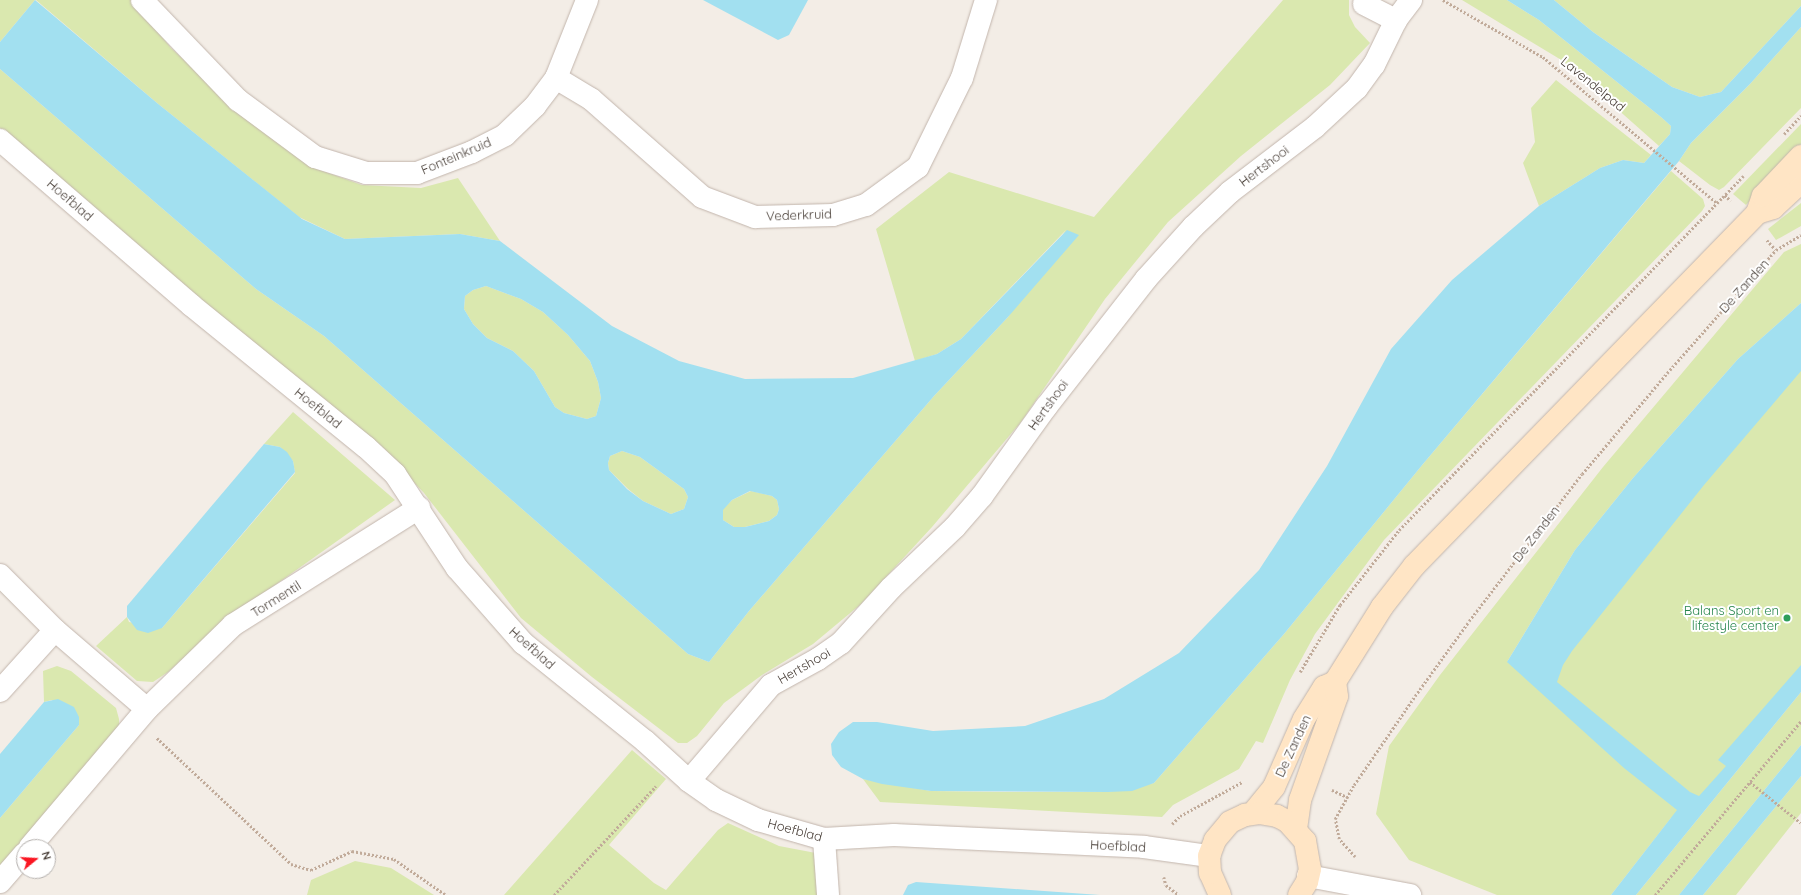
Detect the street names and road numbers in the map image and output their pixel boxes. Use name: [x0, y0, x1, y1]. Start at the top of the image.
street label: Lavendelpad: [1558, 53, 1628, 115]
street label: Fonteinkruid: [419, 134, 493, 178]
street label: Hertshooi: [1236, 142, 1292, 190]
street label: Hoefblad: [44, 176, 96, 224]
street label: Vederkruid: [766, 206, 832, 224]
street label: De Zanden: [1716, 256, 1772, 316]
street label: Hertshooi: [1025, 377, 1071, 433]
street label: Hoefblad: [291, 384, 345, 432]
street label: De Zanden: [1509, 503, 1563, 565]
street label: Tormentil: [248, 578, 304, 620]
street label: Hoefblad: [506, 624, 558, 672]
street label: Hertshooi: [775, 645, 833, 687]
street label: De Zanden: [1272, 712, 1314, 780]
street label: Hoefblad: [766, 815, 824, 845]
street label: Hoefblad: [1090, 837, 1146, 855]

